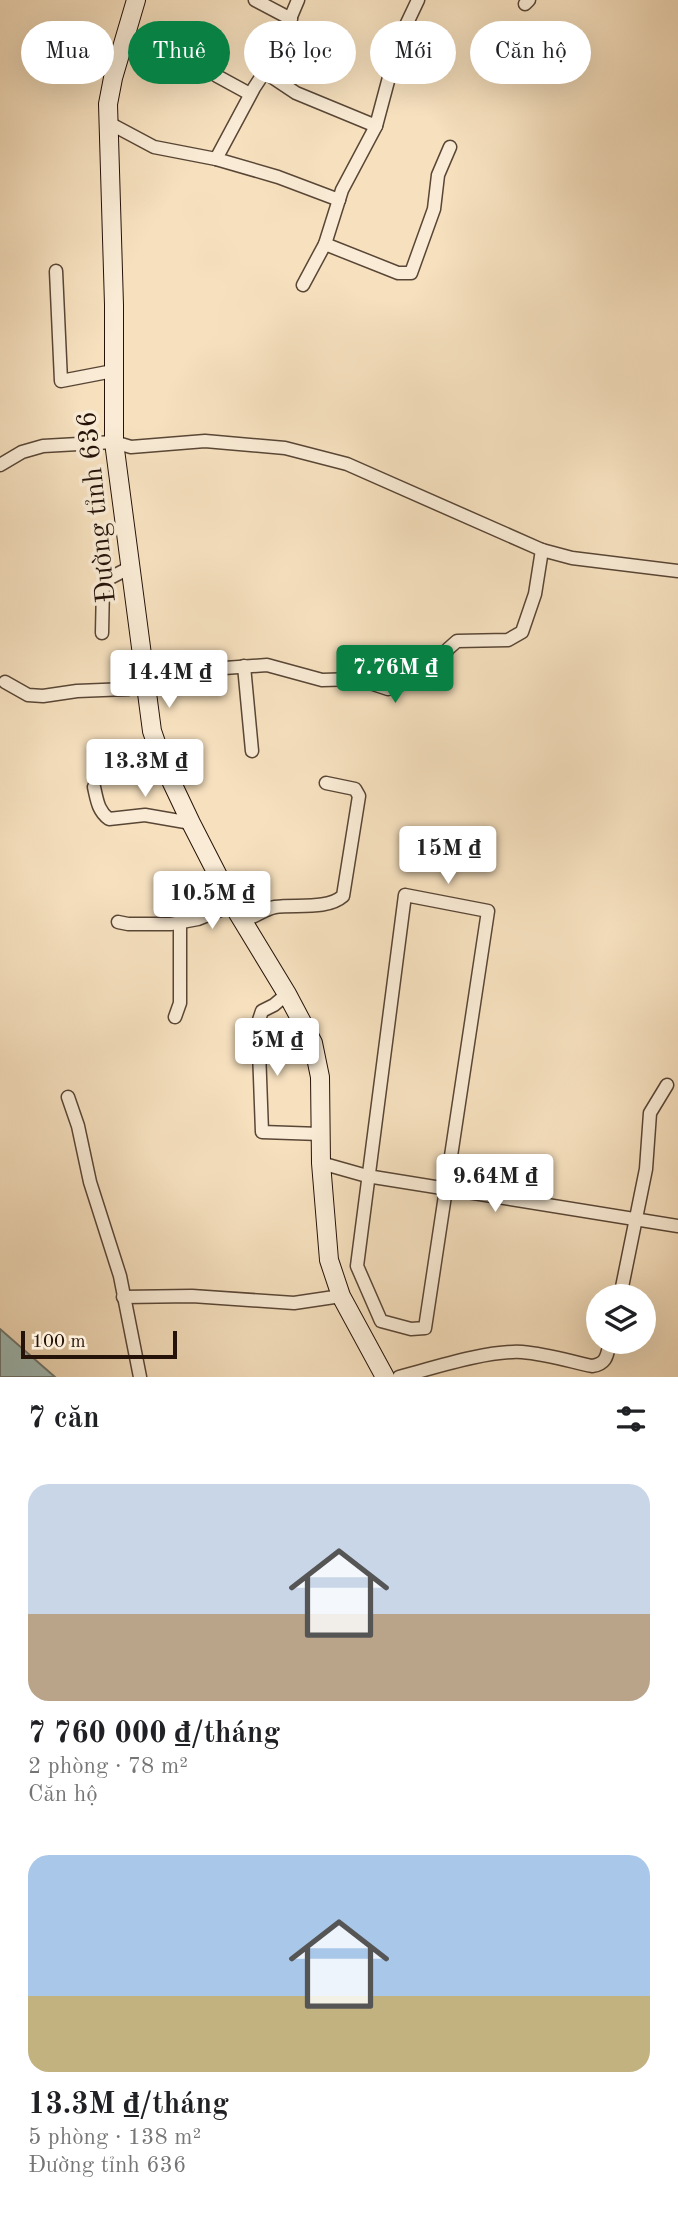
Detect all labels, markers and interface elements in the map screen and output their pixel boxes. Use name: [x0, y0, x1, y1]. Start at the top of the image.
chip: Mua: [21, 21, 114, 84]
chip: Thuê: [128, 21, 230, 84]
chip: Bộ lọc: [244, 21, 356, 84]
chip: Mới: [370, 21, 456, 84]
chip: Căn hộ: [470, 21, 591, 84]
street label: Đường tỉnh 636: [74, 410, 122, 604]
pin: 7.76M ₫: [330, 646, 460, 705]
pin: 14.4M ₫: [104, 650, 234, 710]
text: 7.76M ₫: [352, 656, 438, 679]
text: 14.4M ₫: [126, 661, 212, 684]
pin: 13.3M ₫: [80, 740, 210, 799]
text: 13.3M ₫: [102, 750, 188, 773]
pin: 15M ₫: [399, 826, 497, 886]
text: 15M ₫: [415, 837, 481, 860]
pin: 10.5M ₫: [147, 872, 277, 931]
text: 10.5M ₫: [169, 882, 255, 905]
pin: 5M ₫: [236, 1018, 318, 1078]
text: 5M ₫: [251, 1029, 303, 1052]
pin: 9.64M ₫: [430, 1154, 560, 1214]
text: 9.64M ₫: [452, 1165, 538, 1188]
map controls: [586, 1284, 656, 1354]
button: layers: [586, 1284, 656, 1354]
scale bar: [21, 1328, 177, 1360]
text: 100 m: [32, 1333, 85, 1352]
icon: filters: [612, 1400, 650, 1438]
text: 7 căn: [28, 1404, 100, 1434]
icon: home: [276, 1530, 402, 1656]
text: 7 760 000 ₫/tháng: [28, 1719, 280, 1749]
text: 2 phòng · 78 m²: [28, 1755, 188, 1778]
text: Căn hộ: [28, 1783, 98, 1806]
icon: home: [276, 1901, 402, 2027]
text: 13.3M ₫/tháng: [28, 2090, 229, 2120]
text: 5 phòng · 138 m²: [28, 2126, 201, 2149]
text: Đường tỉnh 636: [28, 2154, 186, 2177]

